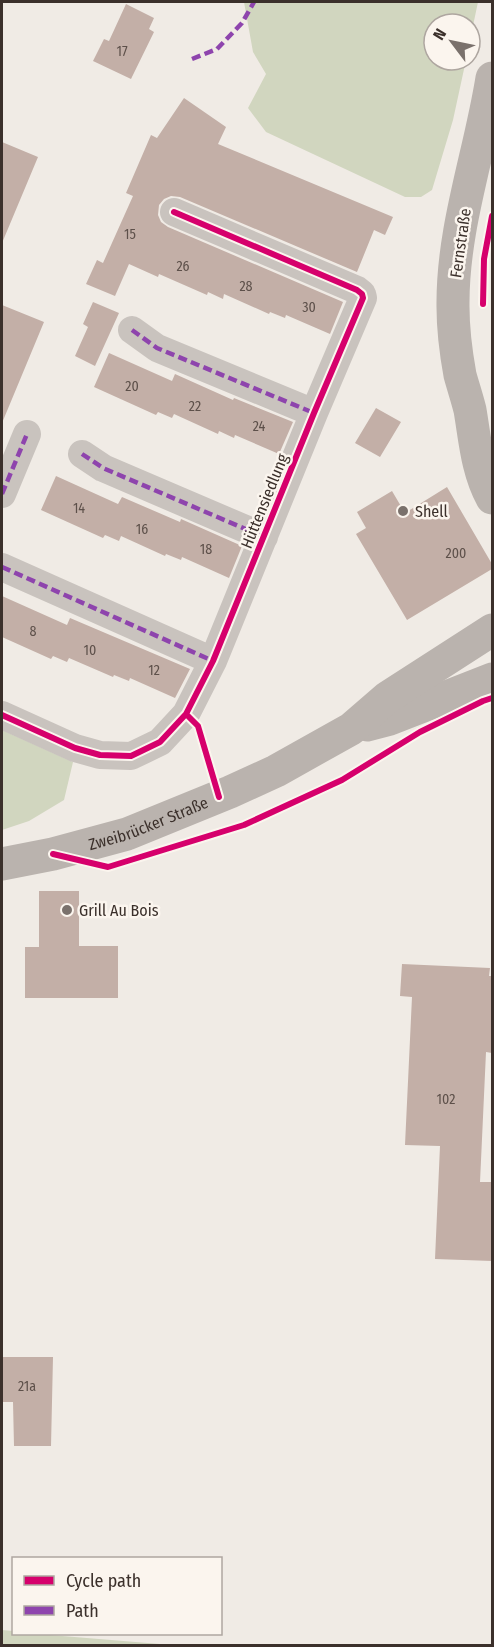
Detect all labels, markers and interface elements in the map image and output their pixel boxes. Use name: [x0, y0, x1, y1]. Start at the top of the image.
north arrow: [422, 12, 482, 72]
text: N: [429, 25, 450, 43]
house number: 17: [116, 43, 128, 60]
street label: Fernstraße: [446, 207, 475, 279]
house number: 15: [124, 226, 136, 243]
house number: 26: [176, 258, 190, 275]
house number: 28: [239, 278, 253, 295]
house number: 30: [302, 299, 316, 316]
house number: 20: [125, 378, 139, 395]
house number: 22: [189, 398, 201, 415]
house number: 24: [253, 418, 266, 435]
street label: Hüttensiedlung: [237, 451, 292, 551]
house number: 14: [73, 500, 85, 517]
place label: Shell: [415, 502, 448, 521]
marker: Shell: [396, 504, 410, 518]
house number: 16: [136, 521, 148, 538]
house number: 18: [200, 541, 212, 558]
house number: 200: [446, 545, 466, 562]
house number: 8: [30, 623, 37, 640]
house number: 10: [84, 642, 96, 659]
house number: 12: [148, 662, 160, 679]
street label: Zweibrücker Straße: [86, 793, 211, 854]
place label: Grill Au Bois: [79, 901, 159, 920]
marker: Grill Au Bois: [60, 903, 74, 917]
house number: 102: [437, 1091, 455, 1108]
house number: 21a: [18, 1378, 36, 1395]
legend: [12, 1557, 222, 1635]
text: Cycle path: [66, 1570, 141, 1592]
text: Path: [66, 1600, 99, 1622]

